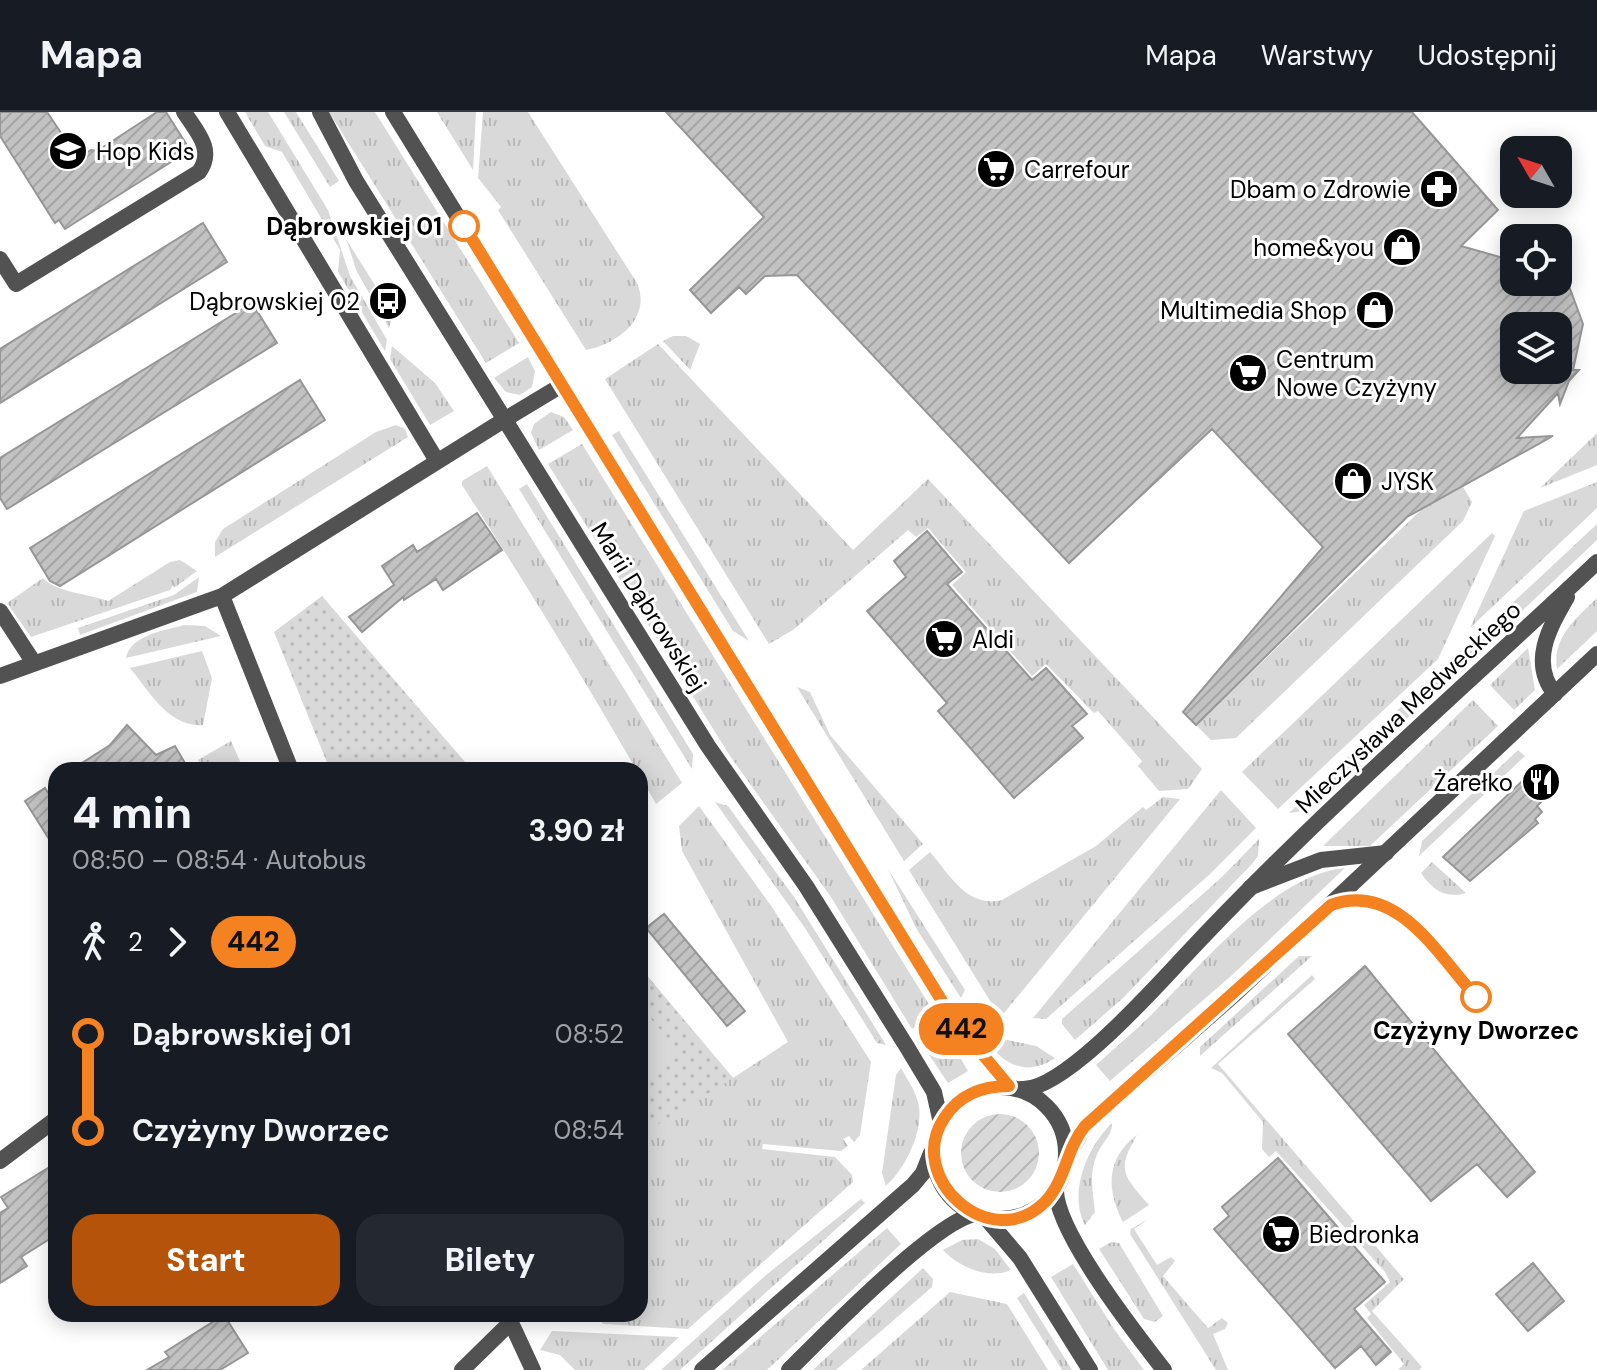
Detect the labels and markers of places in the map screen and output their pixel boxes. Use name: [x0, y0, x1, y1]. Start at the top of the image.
school or university icon: Hop Kids: [47, 130, 89, 172]
place label: Hop Kids: [96, 136, 195, 167]
supermarket icon: Carrefour: [975, 148, 1017, 190]
place label: Carrefour: [1024, 154, 1130, 185]
pharmacy icon: Dbam o Zdrowie: [1418, 168, 1460, 210]
place label: Dbam o Zdrowie: [1230, 174, 1411, 205]
place label: Dąbrowskiej 01: [266, 211, 442, 242]
marker: Dąbrowskiej 01: [449, 211, 479, 241]
shop icon: home&you: [1381, 226, 1423, 268]
place label: home&you: [1253, 232, 1374, 263]
bus stop icon: Dąbrowskiej 02: [367, 280, 409, 322]
place label: Dąbrowskiej 02: [189, 286, 360, 317]
shop icon: Multimedia Shop: [1354, 289, 1396, 331]
place label: Multimedia Shop: [1160, 295, 1347, 326]
place label: Centrum Nowe Czyżyny: [1276, 344, 1437, 403]
supermarket icon: Centrum Nowe Czyżyny: [1227, 352, 1269, 394]
shop icon: JYSK: [1332, 460, 1374, 502]
place label: JYSK: [1381, 466, 1434, 497]
supermarket icon: Aldi: [923, 618, 965, 660]
place label: Aldi: [972, 624, 1014, 655]
restaurant icon: Żarełko: [1520, 761, 1562, 803]
place label: Żarełko: [1433, 767, 1513, 798]
marker: Czyżyny Dworzec: [1461, 982, 1491, 1012]
place label: Czyżyny Dworzec: [1373, 1015, 1579, 1046]
supermarket icon: Biedronka: [1260, 1213, 1302, 1255]
place label: Biedronka: [1309, 1219, 1419, 1250]

